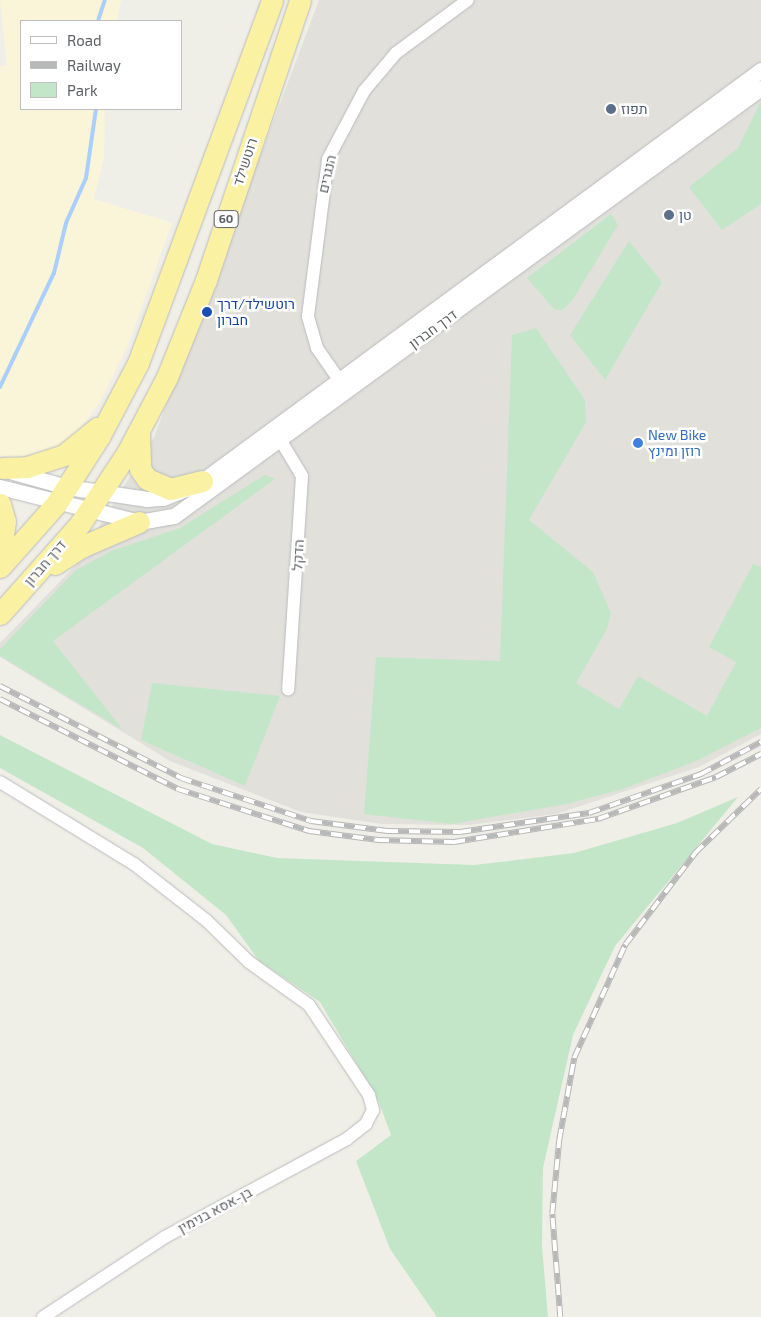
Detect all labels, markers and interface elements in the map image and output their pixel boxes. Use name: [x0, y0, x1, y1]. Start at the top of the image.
legend: [20, 20, 182, 110]
text: Road: [67, 31, 102, 49]
text: Railway: [67, 56, 121, 74]
text: Park: [67, 81, 98, 99]
place label: תפוז: [621, 101, 648, 117]
marker: תפוז: [605, 103, 617, 115]
street label: רוטשילד: [229, 136, 261, 188]
street label: הנגרים: [314, 153, 340, 195]
place label: טן: [679, 207, 692, 223]
marker: טן: [663, 209, 675, 221]
road number: 60: [214, 210, 238, 228]
place label: רוטשילד/דרך חברון: [217, 296, 295, 328]
marker: רוטשילד/דרך חברון: [201, 306, 213, 318]
street label: דרך חברון: [406, 306, 460, 352]
place label: New Bike רוזן ומינץ: [648, 427, 707, 460]
marker: New Bike רוזן ומינץ: [632, 437, 644, 449]
street label: דרך חברון: [21, 537, 69, 589]
street label: הדקל: [289, 539, 307, 571]
street label: בן-אסא בנימין: [175, 1183, 255, 1237]

